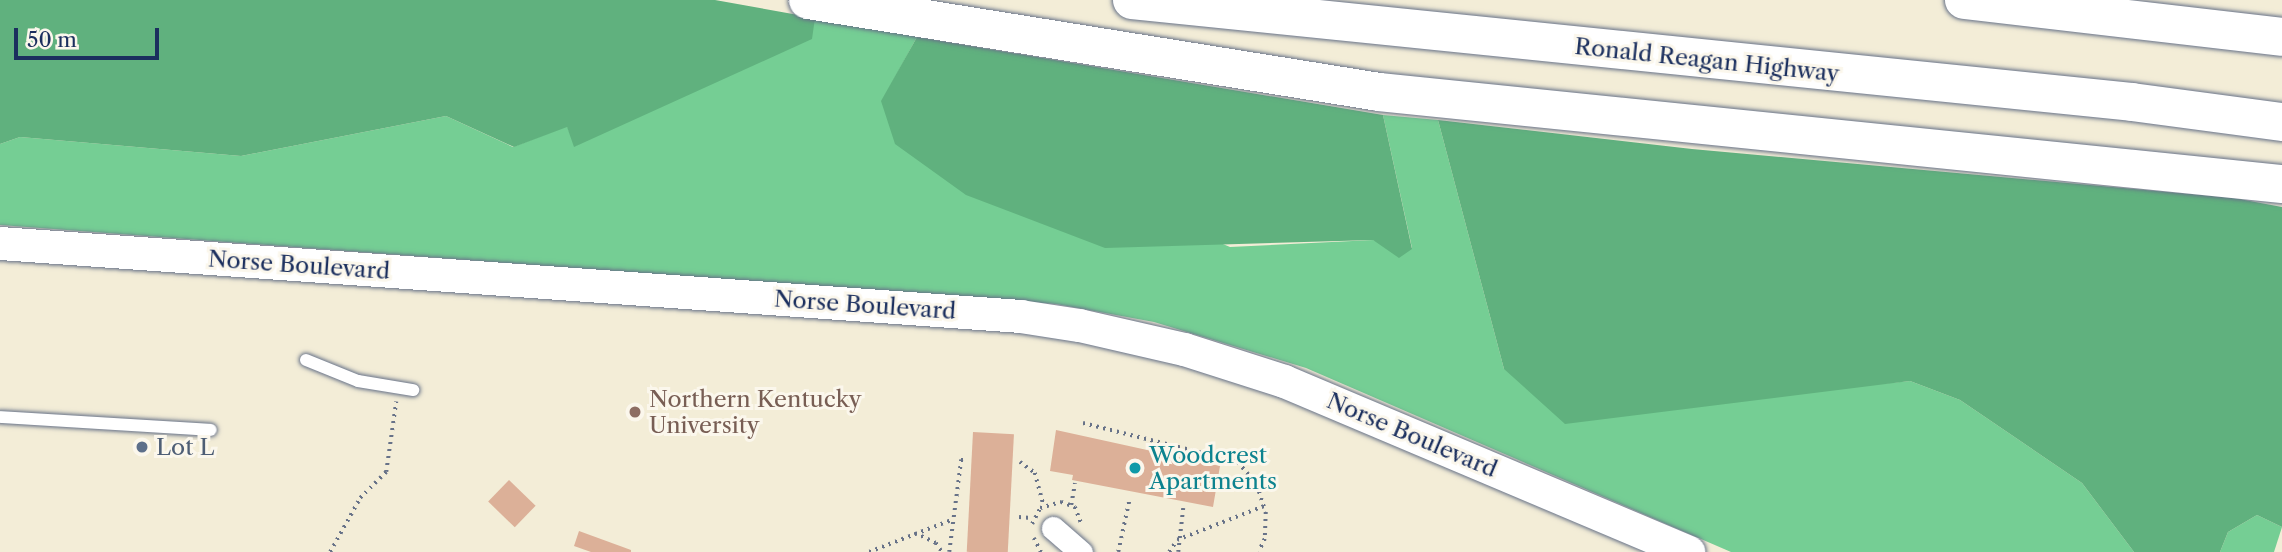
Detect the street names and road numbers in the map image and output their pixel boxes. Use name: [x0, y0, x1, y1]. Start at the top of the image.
street label: Ronald Reagan Highway: [1573, 32, 1841, 88]
street label: Norse Boulevard: [207, 245, 391, 285]
street label: Norse Boulevard: [773, 285, 957, 325]
street label: Norse Boulevard: [1323, 387, 1501, 483]

